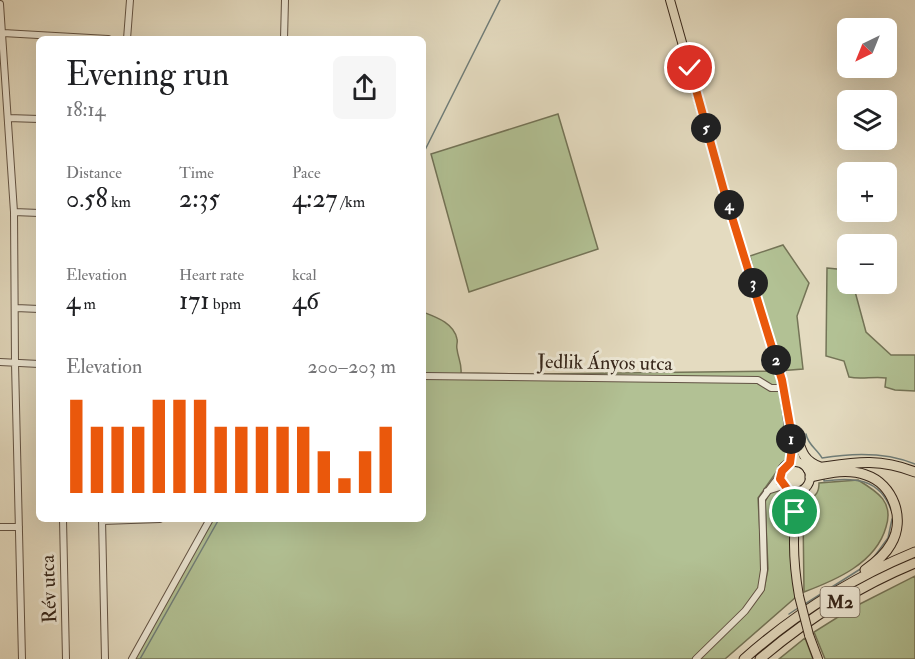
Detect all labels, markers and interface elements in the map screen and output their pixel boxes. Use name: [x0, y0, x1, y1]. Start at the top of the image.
north arrow: [837, 18, 897, 78]
map controls: [837, 18, 897, 294]
pin: [664, 42, 715, 93]
icon: check: [673, 51, 706, 84]
text: Evening run: [66, 54, 229, 95]
button: share: [333, 56, 396, 119]
button: layers: [837, 90, 897, 150]
text: 18:14: [66, 97, 105, 122]
pin: 5: [691, 113, 721, 143]
text: 5: [702, 118, 710, 138]
button: +: [837, 162, 897, 222]
text: Distance: [66, 163, 122, 183]
text: Time: [179, 163, 214, 183]
text: Pace: [292, 163, 321, 183]
text: 0.58: [66, 183, 108, 215]
text: 2:35: [179, 183, 220, 215]
text: 4:27: [292, 183, 338, 215]
pin: 4: [714, 190, 744, 220]
text: km: [108, 192, 131, 212]
text: /km: [338, 192, 365, 212]
text: 4: [725, 195, 733, 215]
button: −: [837, 234, 897, 294]
text: Elevation: [66, 265, 127, 285]
text: Heart rate: [179, 265, 244, 285]
text: kcal: [292, 265, 317, 285]
pin: 3: [738, 268, 768, 298]
text: 3: [750, 273, 756, 293]
text: 4: [66, 285, 80, 317]
text: 171: [179, 285, 210, 317]
text: 46: [292, 285, 319, 317]
text: m: [80, 294, 96, 314]
text: bpm: [210, 294, 241, 314]
pin: 2: [761, 345, 791, 375]
street label: Jedlik Ányos utca: [536, 348, 674, 376]
text: 2: [772, 350, 780, 370]
text: Elevation: [66, 354, 142, 379]
text: 200–203 m: [307, 354, 396, 379]
pin: 1: [776, 424, 806, 454]
text: 1: [788, 429, 794, 449]
pin: [769, 486, 820, 537]
icon: arrive: [778, 495, 811, 528]
street label: Rév utca: [35, 554, 62, 624]
road number: M2: [820, 587, 860, 617]

